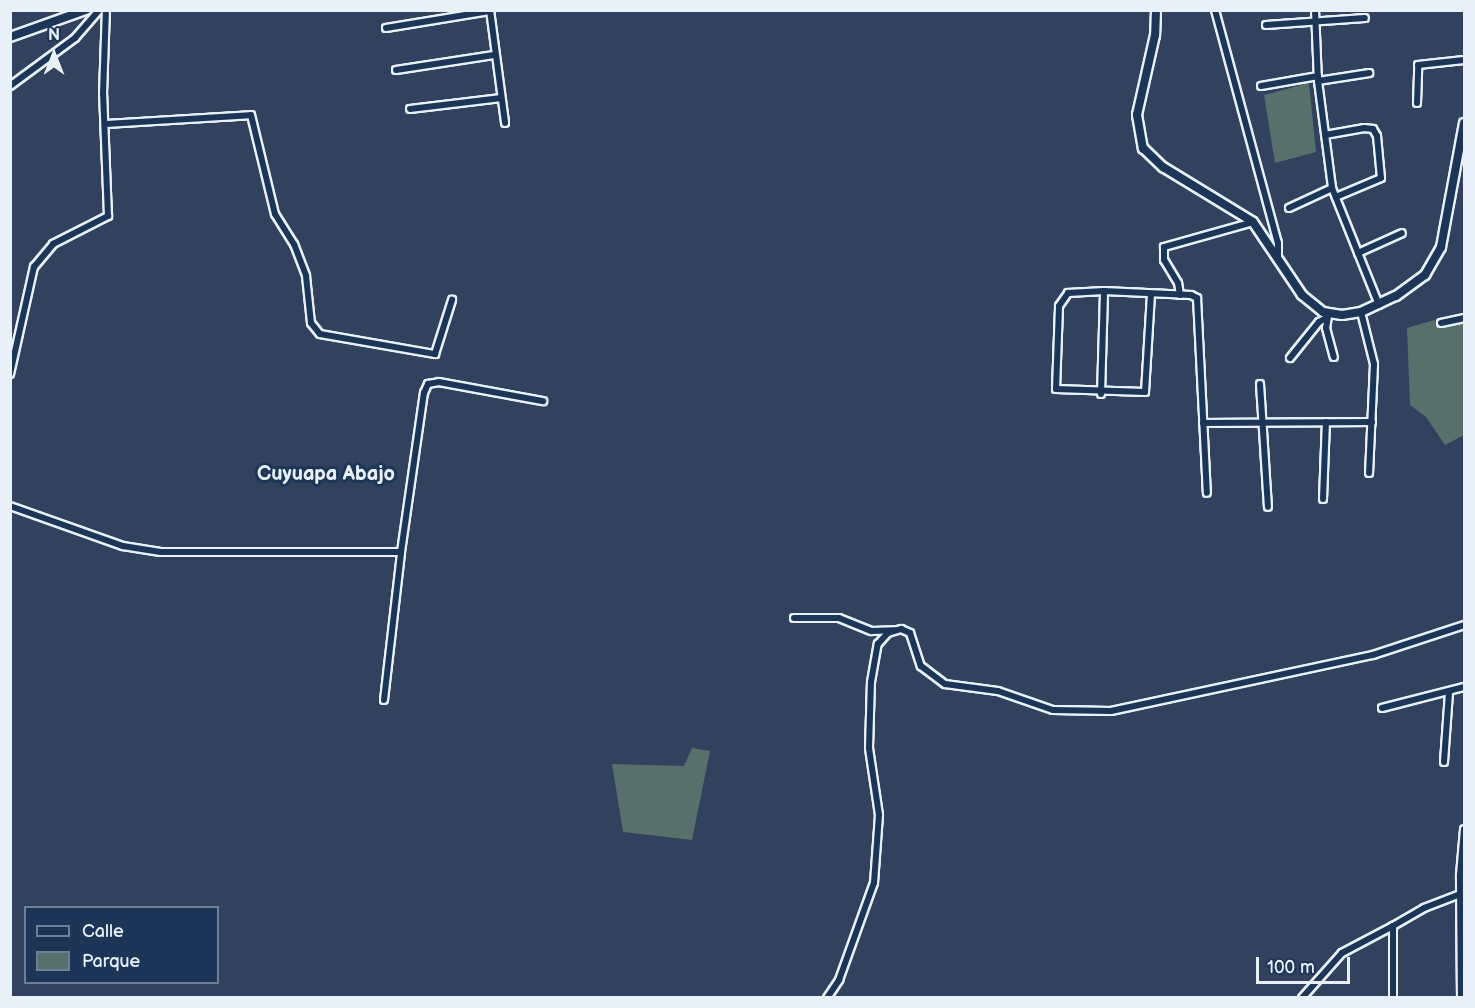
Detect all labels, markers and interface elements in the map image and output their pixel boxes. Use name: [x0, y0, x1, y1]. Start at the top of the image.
north arrow: [24, 24, 84, 84]
text: N: [48, 26, 60, 45]
district label: Cuyuapa Abajo: [257, 462, 395, 486]
legend: [24, 906, 219, 984]
text: Calle: [82, 921, 124, 942]
scale bar: [1259, 945, 1354, 983]
text: Parque: [82, 951, 140, 972]
text: 100 m: [1267, 957, 1315, 978]

